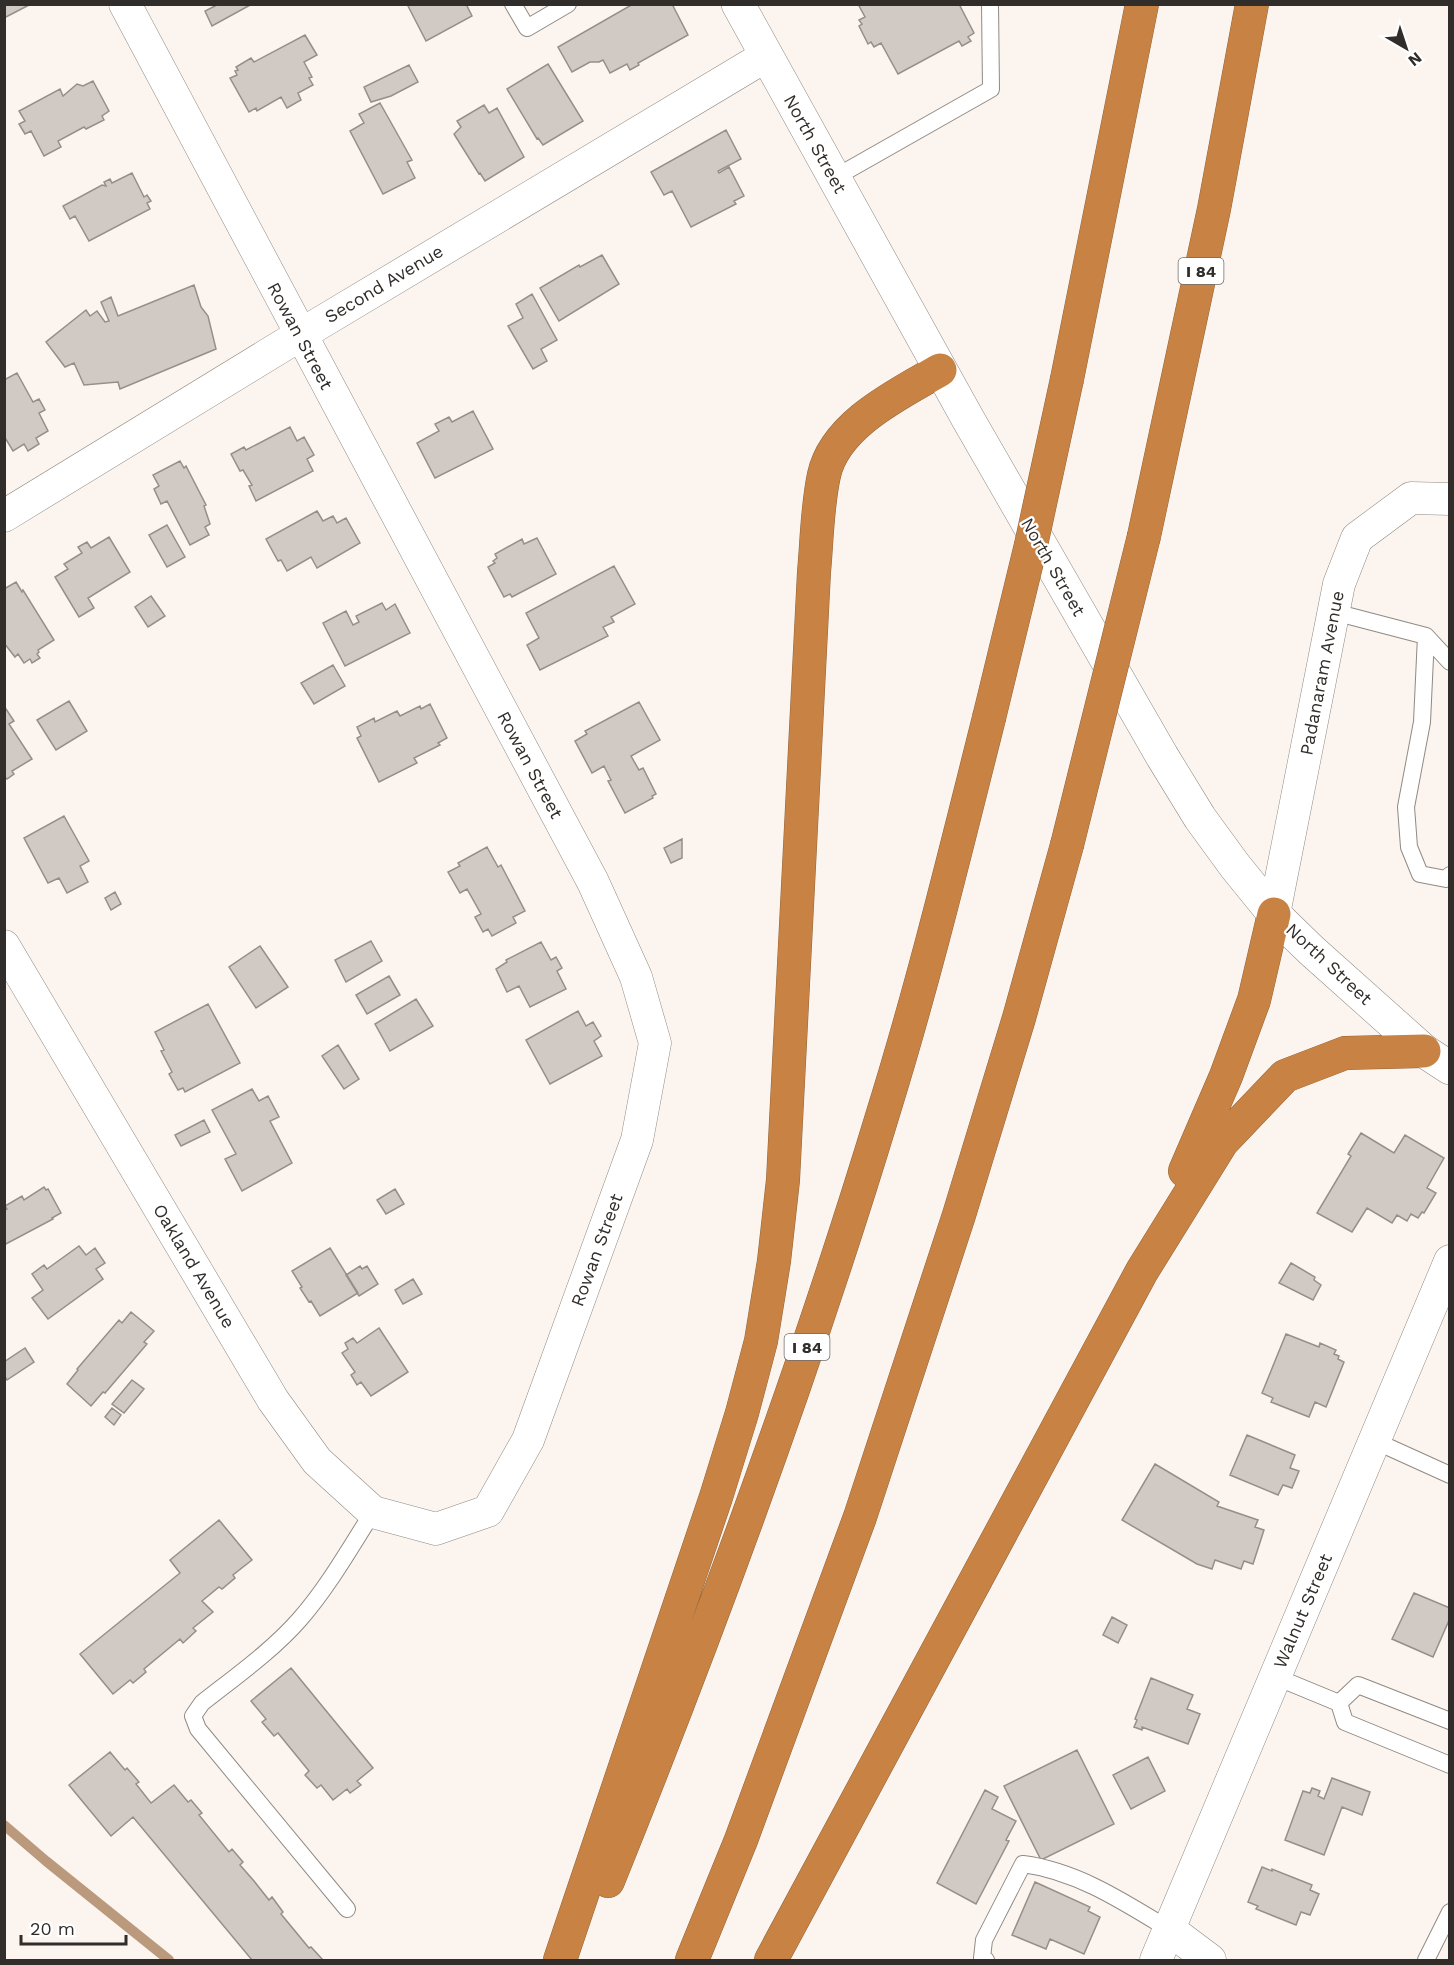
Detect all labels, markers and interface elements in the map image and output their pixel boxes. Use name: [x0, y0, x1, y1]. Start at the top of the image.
north arrow: [1376, 18, 1436, 78]
text: N: [1405, 48, 1426, 70]
street label: North Street: [780, 91, 851, 197]
street label: Second Avenue: [321, 240, 447, 327]
road number: I 84: [1178, 258, 1224, 284]
street label: Rowan Street: [263, 278, 338, 393]
street label: North Street: [1017, 514, 1090, 620]
street label: Padanaram Avenue: [1295, 589, 1348, 757]
street label: Rowan Street: [493, 707, 568, 822]
street label: North Street: [1282, 919, 1377, 1009]
street label: Rowan Street: [566, 1190, 627, 1309]
street label: Oakland Avenue: [149, 1200, 240, 1332]
road number: I 84: [784, 1334, 830, 1360]
street label: Walnut Street: [1269, 1550, 1336, 1671]
scale bar: [21, 1908, 126, 1946]
text: 20 m: [30, 1918, 75, 1939]

